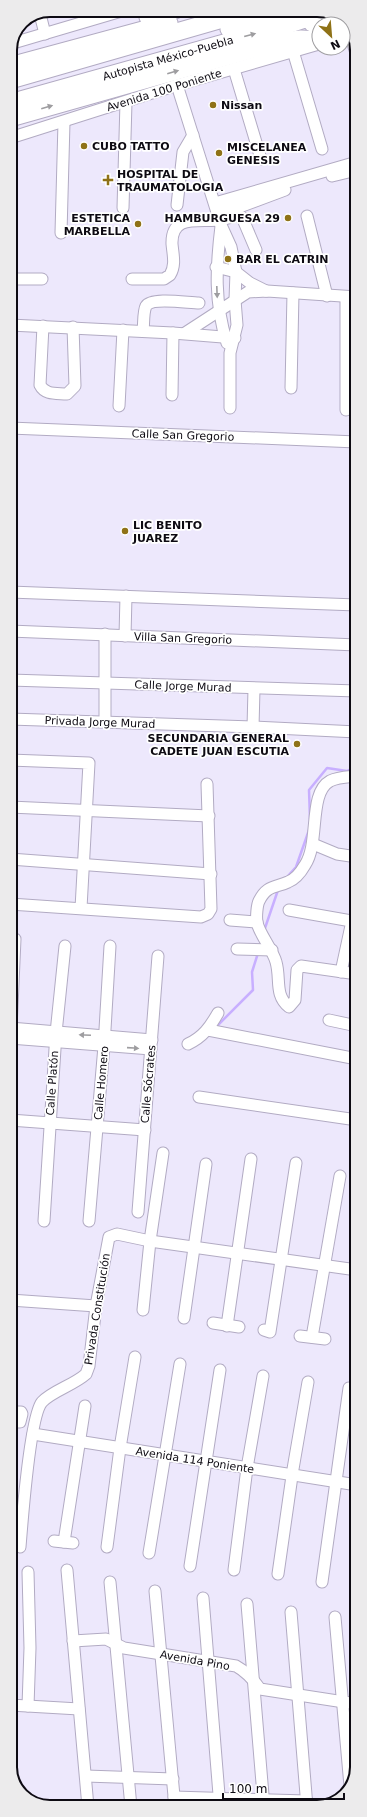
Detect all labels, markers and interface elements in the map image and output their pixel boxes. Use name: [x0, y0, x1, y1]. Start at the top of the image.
north arrow: [311, 16, 351, 56]
one-way arrow: [244, 32, 256, 38]
street label: Autopista México-Puebla: [101, 34, 235, 83]
text: N: [328, 37, 342, 52]
street label: Avenida 100 Poniente: [105, 67, 224, 114]
one-way arrow: [167, 69, 179, 75]
place label: Nissan: [221, 99, 262, 112]
marker: Nissan: [208, 100, 218, 110]
one-way arrow: [42, 104, 54, 110]
place label: CUBO TATTO: [92, 140, 170, 153]
marker: CUBO TATTO: [79, 141, 89, 151]
place label: MISCELANEA GENESIS: [227, 141, 307, 167]
marker: MISCELANEA GENESIS: [214, 148, 224, 158]
place label: HOSPITAL DE TRAUMATOLOGIA: [117, 168, 224, 194]
marker: HOSPITAL DE TRAUMATOLOGIA: [102, 174, 114, 186]
place label: ESTETICA MARBELLA: [64, 212, 130, 238]
place label: HAMBURGUESA 29: [165, 212, 280, 225]
marker: HAMBURGUESA 29: [283, 213, 293, 223]
marker: ESTETICA MARBELLA: [133, 219, 143, 229]
place label: BAR EL CATRIN: [236, 253, 329, 266]
marker: BAR EL CATRIN: [223, 254, 233, 264]
one-way arrow: [214, 286, 220, 299]
street label: Calle San Gregorio: [131, 427, 235, 444]
place label: LIC BENITO JUAREZ: [132, 519, 202, 545]
marker: LIC BENITO JUAREZ: [120, 526, 130, 536]
street label: Villa San Gregorio: [134, 630, 233, 647]
street label: Calle Jorge Murad: [134, 678, 232, 695]
street label: Privada Jorge Murad: [44, 714, 156, 731]
place label: SECUNDARIA GENERAL CADETE JUAN ESCUTIA: [148, 732, 289, 758]
marker: SECUNDARIA GENERAL CADETE JUAN ESCUTIA: [292, 739, 302, 749]
one-way arrow: [79, 1031, 91, 1038]
one-way arrow: [127, 1044, 139, 1051]
street label: Calle Sócrates: [139, 1044, 158, 1124]
street label: Calle Homero: [92, 1045, 111, 1121]
street label: Calle Platón: [44, 1050, 61, 1116]
street label: Privada Constitución: [82, 1252, 113, 1366]
street label: Avenida 114 Poniente: [135, 1445, 255, 1476]
street label: Avenida Pino: [159, 1648, 231, 1673]
scale bar: [223, 1775, 344, 1801]
text: 100 m: [229, 1782, 267, 1796]

